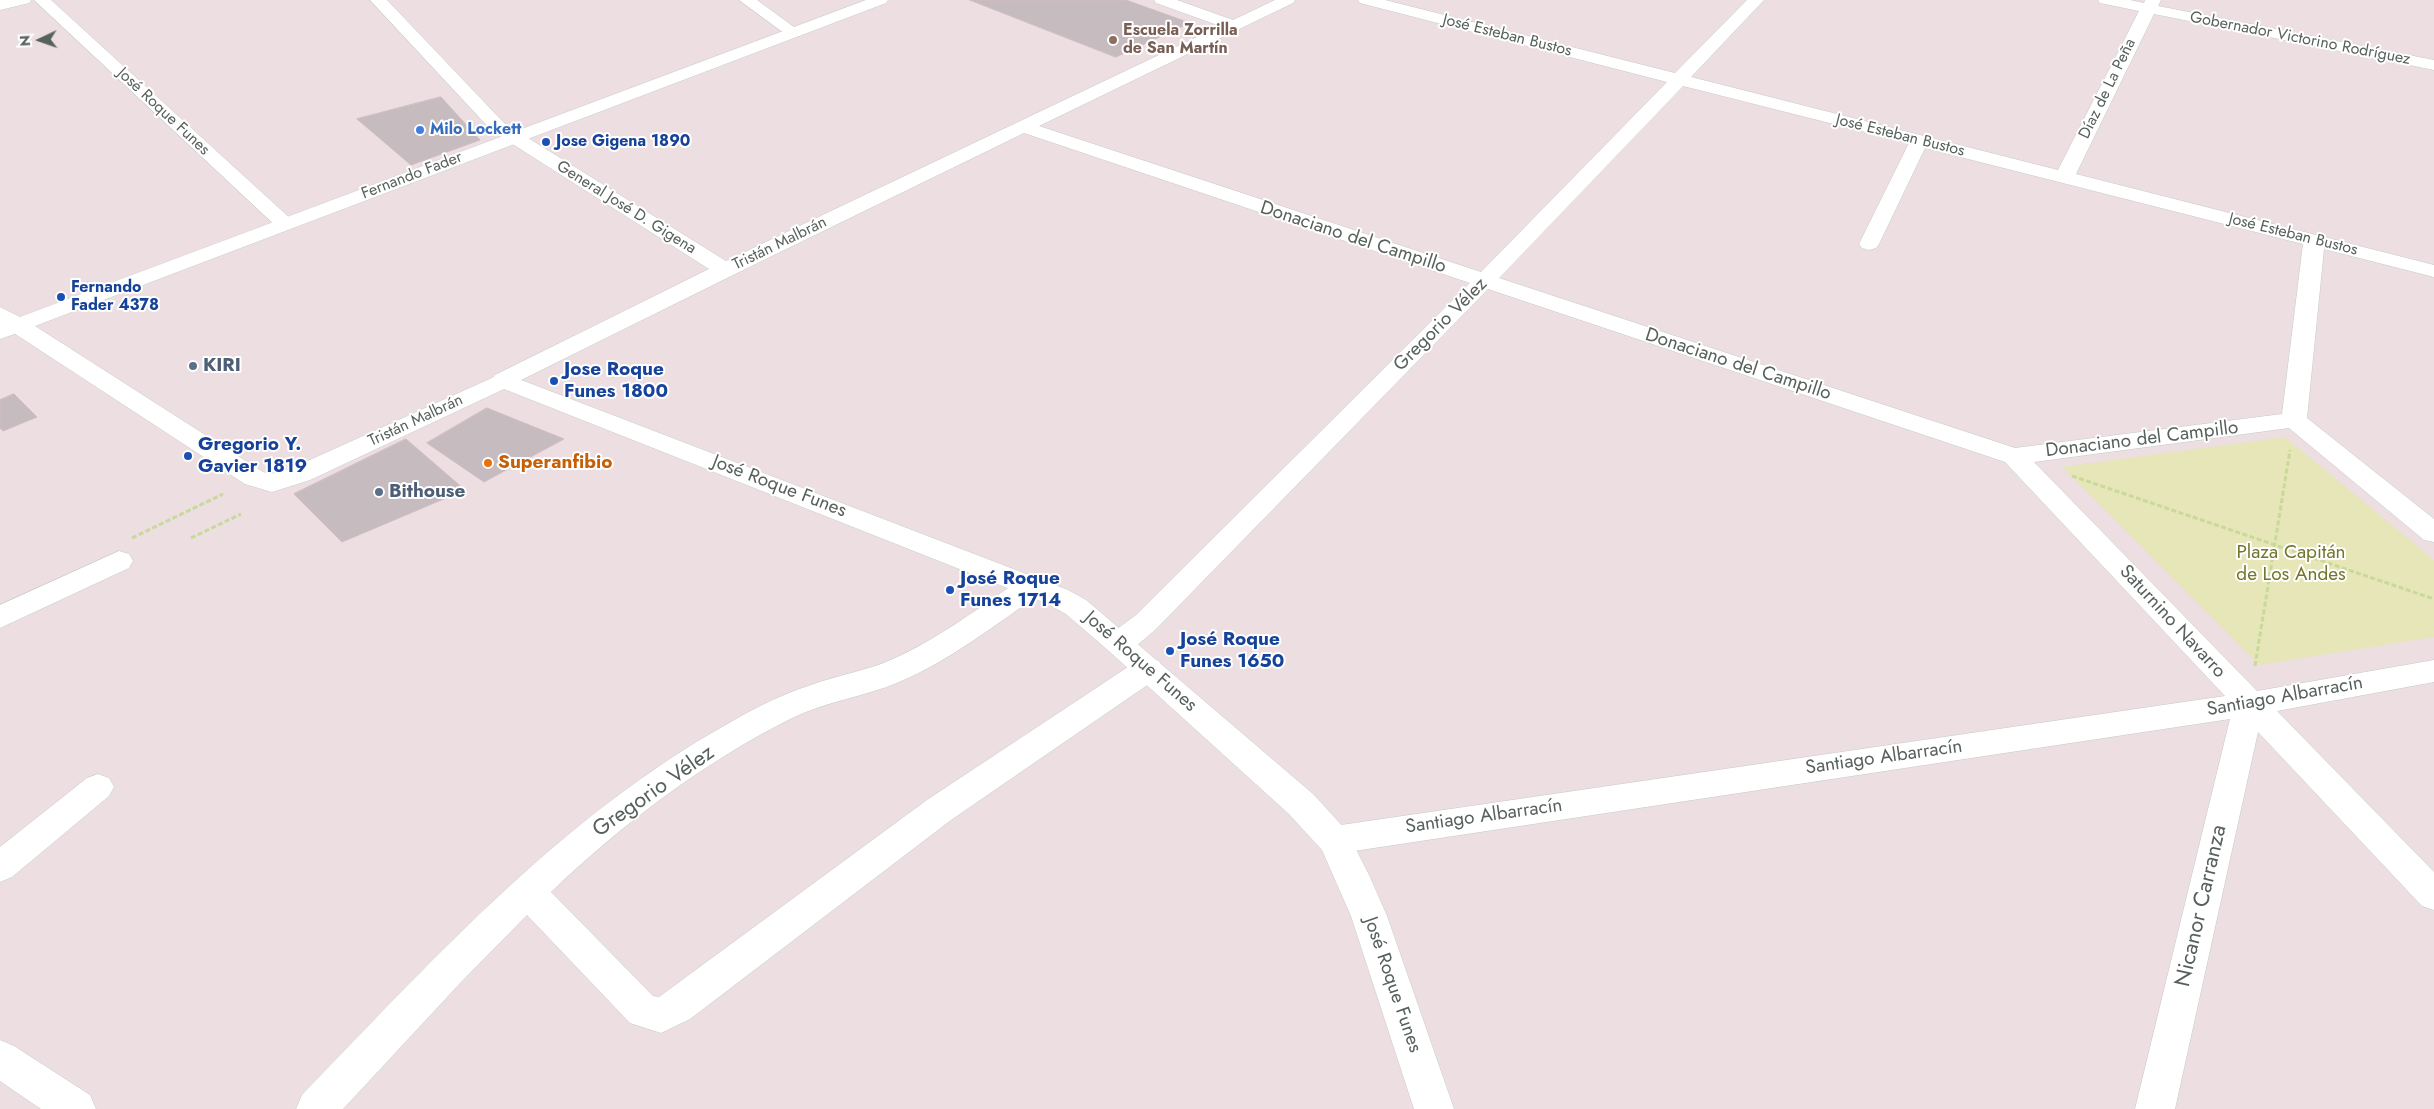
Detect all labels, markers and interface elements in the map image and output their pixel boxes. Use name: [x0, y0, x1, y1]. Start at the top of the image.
street label: Gobernador Victorino Rodríguez: [2188, 8, 2412, 70]
street label: José Esteban Bustos: [1441, 11, 1573, 61]
north arrow: [15, 15, 65, 65]
place label: Escuela Zorrilla de San Martín: [1123, 21, 1238, 59]
marker: Escuela Zorrilla de San Martín: [1107, 34, 1119, 46]
text: N: [15, 35, 35, 47]
street label: Díaz de La Peña: [2075, 36, 2141, 142]
street label: José Roque Funes: [113, 64, 213, 160]
street label: José Esteban Bustos: [1834, 111, 1966, 161]
place label: Milo Lockett: [430, 120, 521, 140]
marker: Milo Lockett: [414, 124, 426, 136]
place label: Jose Gigena 1890: [556, 132, 690, 152]
marker: Jose Gigena 1890: [540, 136, 552, 148]
street label: Fernando Fader: [359, 148, 465, 204]
street label: General José D. Gigena: [553, 157, 699, 259]
street label: Donaciano del Campillo: [1257, 197, 1449, 279]
street label: José Esteban Bustos: [2227, 210, 2359, 260]
street label: Tristán Malbrán: [730, 213, 830, 275]
street label: Gregorio Vélez: [1389, 273, 1493, 377]
place label: Fernando Fader 4378: [71, 278, 159, 316]
marker: Fernando Fader 4378: [55, 291, 67, 303]
street label: Donaciano del Campillo: [1642, 324, 1834, 406]
place label: KIRI: [203, 355, 241, 377]
place label: Jose Roque Funes 1800: [564, 359, 668, 403]
marker: KIRI: [187, 360, 199, 372]
marker: Jose Roque Funes 1800: [548, 375, 560, 387]
street label: Tristán Malbrán: [366, 391, 466, 451]
street label: Donaciano del Campillo: [2044, 417, 2240, 463]
place label: Gregorio Y. Gavier 1819: [198, 434, 307, 478]
marker: Gregorio Y. Gavier 1819: [182, 450, 194, 462]
street label: José Roque Funes: [709, 451, 849, 523]
place label: Superanfibio: [498, 452, 612, 474]
marker: Superanfibio: [482, 457, 494, 469]
place label: Bithouse: [389, 481, 465, 503]
marker: Bithouse: [373, 486, 385, 498]
park label: Plaza Capitán de Los Andes: [2236, 542, 2346, 586]
street label: Saturnino Navarro: [2114, 561, 2230, 683]
place label: José Roque Funes 1714: [960, 568, 1061, 612]
marker: José Roque Funes 1714: [944, 584, 956, 596]
street label: José Roque Funes: [1079, 607, 1201, 717]
place label: José Roque Funes 1650: [1180, 629, 1284, 673]
marker: José Roque Funes 1650: [1164, 645, 1176, 657]
street label: Santiago Albarracín: [2205, 672, 2365, 722]
street label: Santiago Albarracín: [1804, 736, 1964, 780]
street label: Gregorio Vélez: [588, 740, 720, 844]
street label: Santiago Albarracín: [1404, 795, 1564, 839]
street label: Nicanor Carranza: [2171, 823, 2233, 989]
street label: José Roque Funes: [1358, 914, 1426, 1056]

